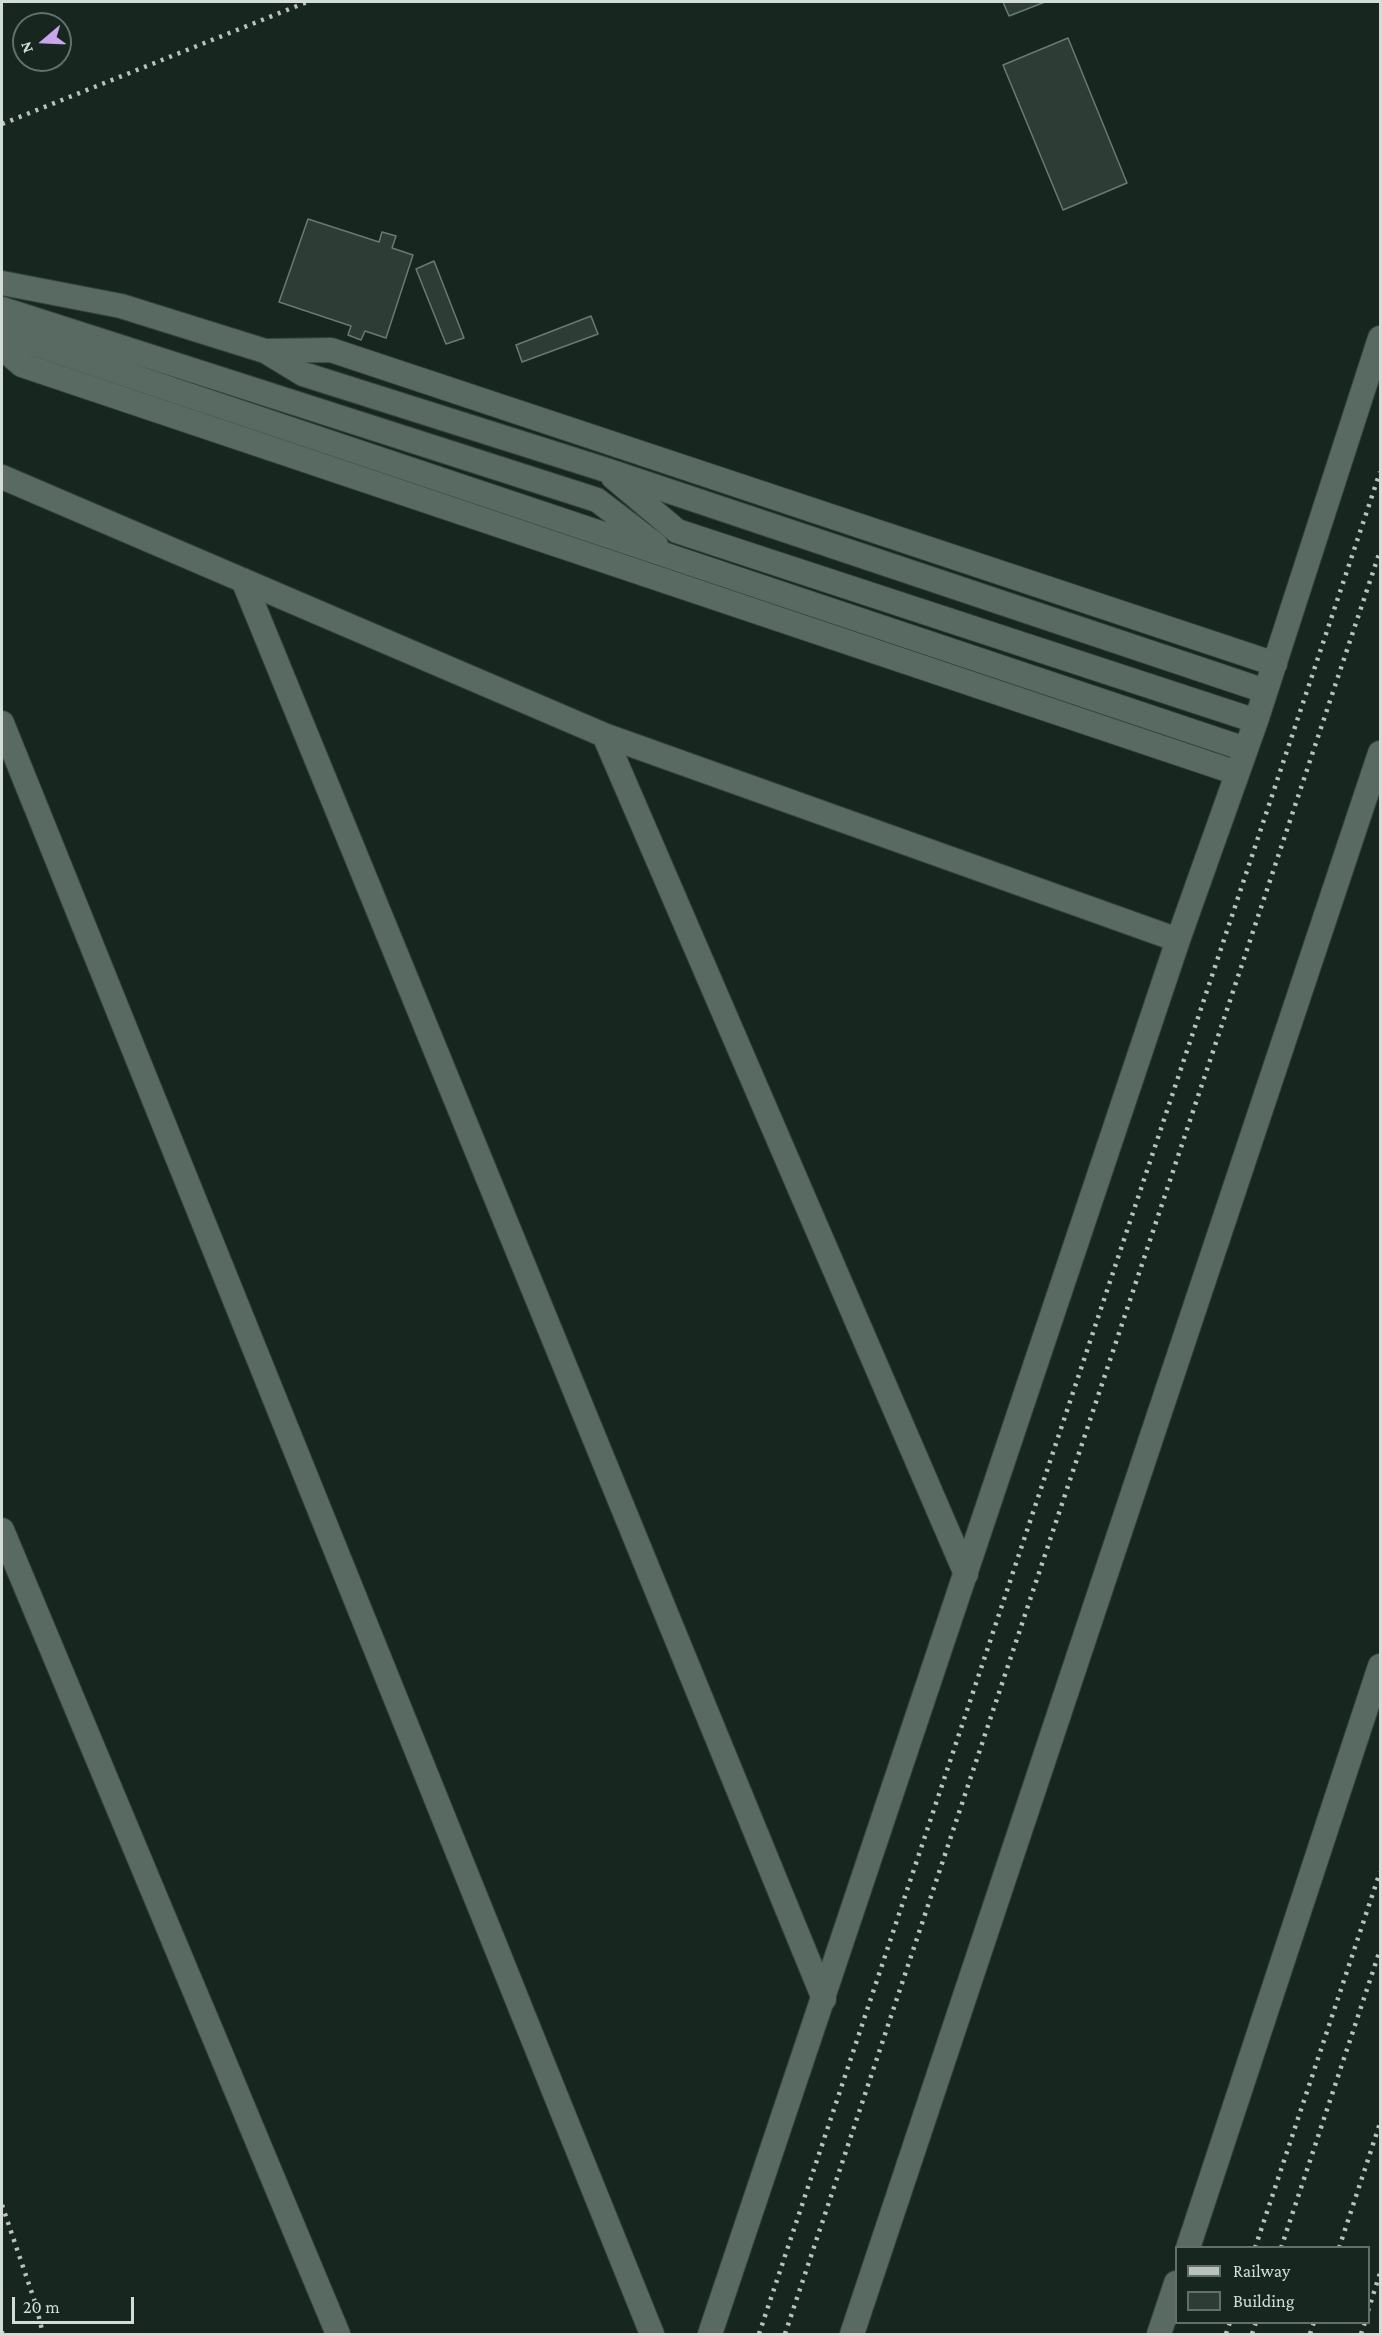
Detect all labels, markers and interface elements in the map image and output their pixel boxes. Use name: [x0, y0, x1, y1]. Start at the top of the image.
north arrow: [12, 12, 72, 72]
text: N: [17, 39, 36, 55]
legend: [1175, 2246, 1370, 2324]
text: Railway: [1233, 2261, 1290, 2281]
scale bar: [15, 2285, 136, 2323]
text: Building: [1233, 2291, 1294, 2311]
text: 20 m: [23, 2297, 60, 2317]

